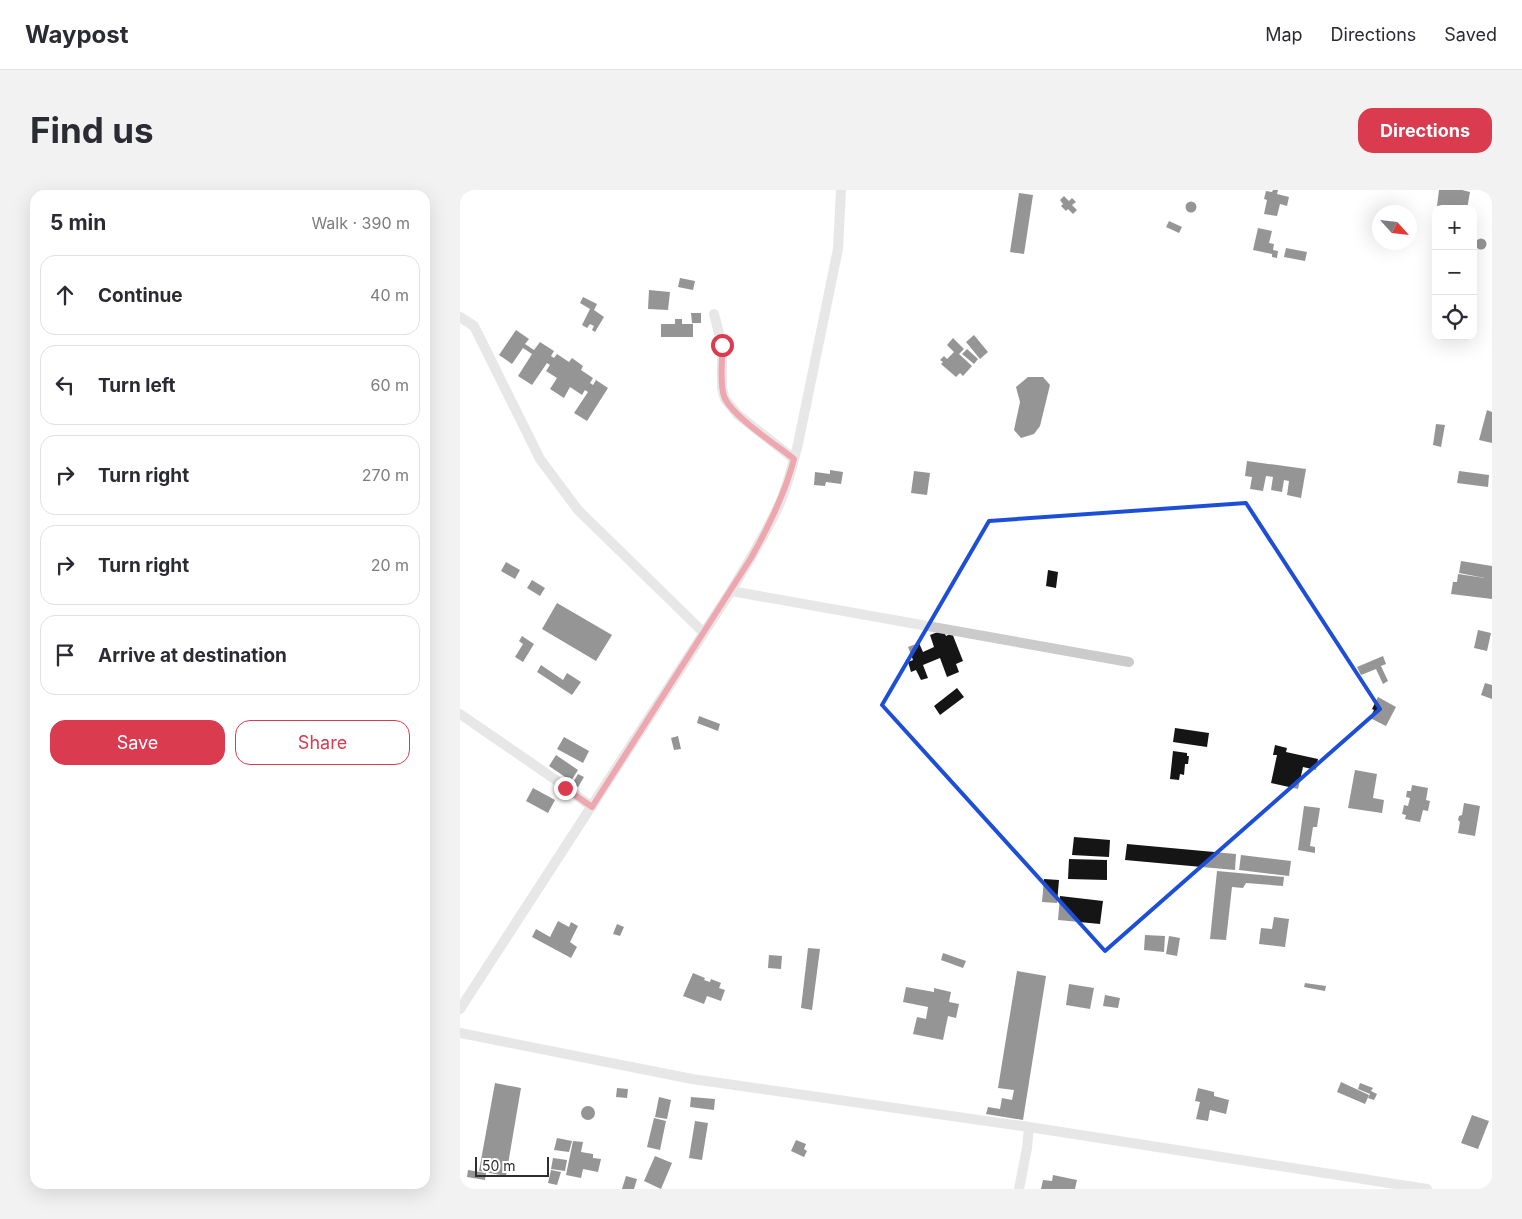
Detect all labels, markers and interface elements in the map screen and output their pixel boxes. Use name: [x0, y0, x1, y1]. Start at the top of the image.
text: Waypost: [25, 20, 129, 49]
text: Map: [1265, 24, 1303, 45]
text: Directions: [1331, 24, 1416, 45]
text: Saved: [1444, 24, 1497, 45]
button: Directions: [1358, 108, 1492, 153]
text: Find us: [30, 109, 154, 151]
north arrow: [1372, 205, 1417, 250]
map controls: [1432, 205, 1477, 340]
button: +: [1432, 205, 1477, 250]
text: 5 min: [50, 210, 106, 235]
text: Walk · 390 m: [311, 213, 410, 233]
button: −: [1432, 250, 1477, 295]
icon: ahead: [51, 281, 79, 309]
text: Continue: [98, 284, 183, 307]
text: 40 m: [370, 285, 409, 305]
button: locate: [1432, 295, 1477, 340]
route start: [711, 334, 734, 357]
icon: left: [51, 371, 79, 399]
text: Turn left: [98, 374, 176, 397]
text: 60 m: [370, 375, 409, 395]
icon: right: [51, 461, 79, 489]
text: Turn right: [98, 464, 189, 487]
text: 270 m: [362, 465, 409, 485]
icon: right: [51, 551, 79, 579]
text: Turn right: [98, 554, 189, 577]
text: 20 m: [371, 555, 409, 575]
icon: arrive: [51, 641, 79, 669]
text: Arrive at destination: [98, 644, 287, 667]
button: Save: [50, 720, 225, 765]
button: Share: [235, 720, 410, 765]
route end: [554, 777, 577, 800]
scale bar: [475, 1154, 549, 1177]
text: 50 m: [482, 1157, 516, 1174]

